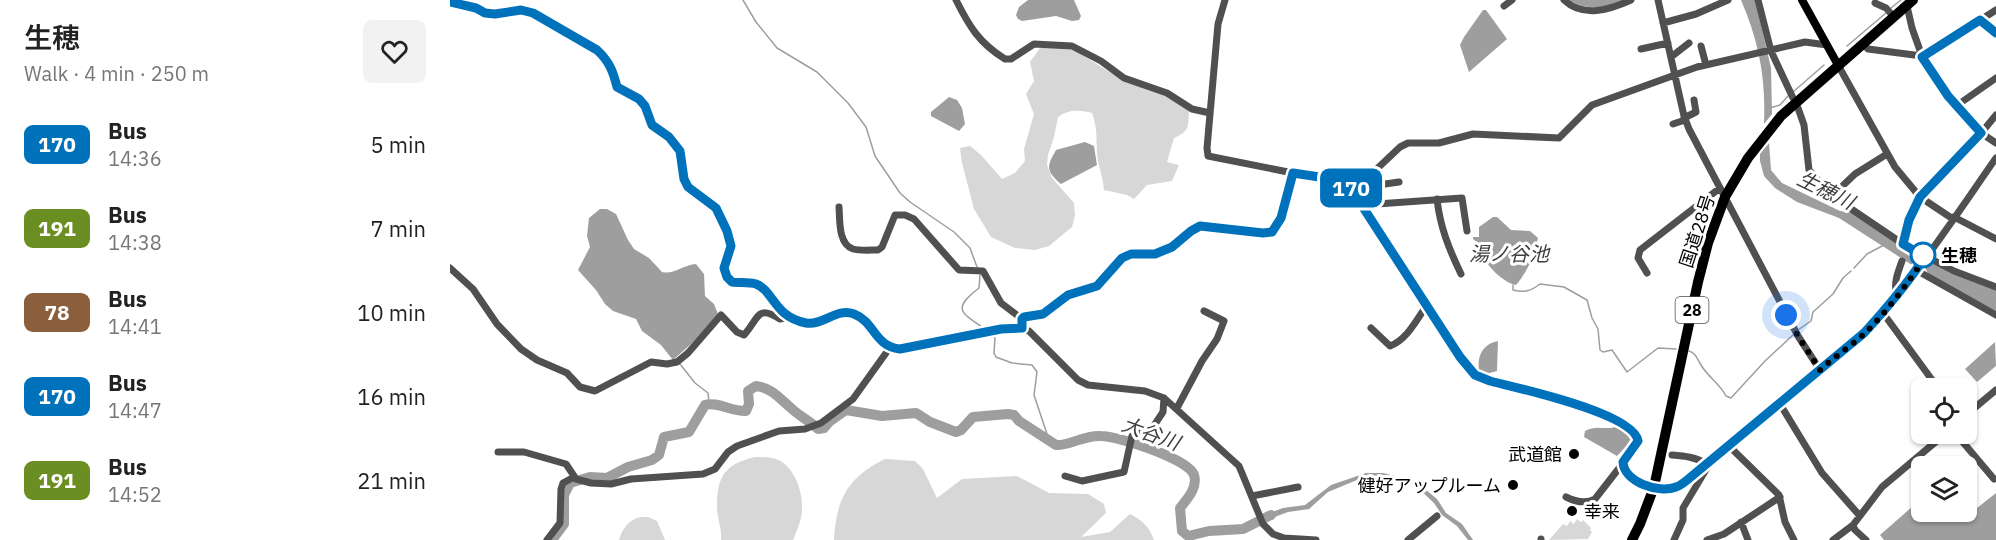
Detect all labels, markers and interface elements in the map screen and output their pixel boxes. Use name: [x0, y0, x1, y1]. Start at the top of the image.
text: 生穂: [24, 19, 80, 56]
button: heart: [363, 20, 426, 83]
text: Walk · 4 min · 250 m: [24, 60, 209, 87]
text: Bus: [108, 116, 147, 145]
text: 170: [38, 130, 76, 158]
text: 5 min: [370, 130, 426, 159]
text: 14:36: [108, 145, 162, 172]
water label: 生穂川: [1793, 165, 1861, 216]
line badge: 170: [1316, 168, 1386, 207]
text: 170: [1332, 174, 1370, 202]
street label: 国道28号: [1674, 191, 1720, 271]
text: Bus: [108, 200, 147, 229]
text: 191: [38, 214, 76, 242]
text: 7 min: [370, 214, 426, 243]
text: 14:38: [108, 229, 162, 256]
water label: 湯ノ谷池: [1469, 240, 1551, 267]
marker: 生穂: [1910, 242, 1936, 268]
place label: 生穂: [1941, 244, 1977, 267]
text: Bus: [108, 284, 147, 313]
road number: 28: [1676, 297, 1708, 323]
text: 78: [44, 298, 70, 326]
text: 10 min: [357, 298, 426, 327]
your location: [1771, 300, 1801, 330]
text: 14:41: [108, 313, 162, 340]
text: Bus: [108, 368, 147, 397]
map controls: [1911, 378, 1977, 522]
button: locate: [1911, 378, 1977, 444]
text: 170: [38, 382, 76, 410]
text: 16 min: [357, 382, 426, 411]
text: 14:47: [108, 397, 162, 424]
water label: 大谷川: [1118, 410, 1186, 457]
place label: 武道館: [1508, 443, 1562, 466]
marker: 武道館: [1567, 447, 1581, 461]
text: Bus: [108, 452, 147, 481]
button: layers: [1911, 456, 1977, 522]
text: 191: [38, 466, 76, 494]
text: 21 min: [357, 466, 426, 495]
place label: 健好アップルーム: [1358, 474, 1501, 497]
marker: 健好アップルーム: [1506, 478, 1520, 492]
text: 14:52: [108, 481, 162, 508]
place label: 幸来: [1584, 500, 1620, 523]
marker: 幸来: [1565, 504, 1579, 518]

